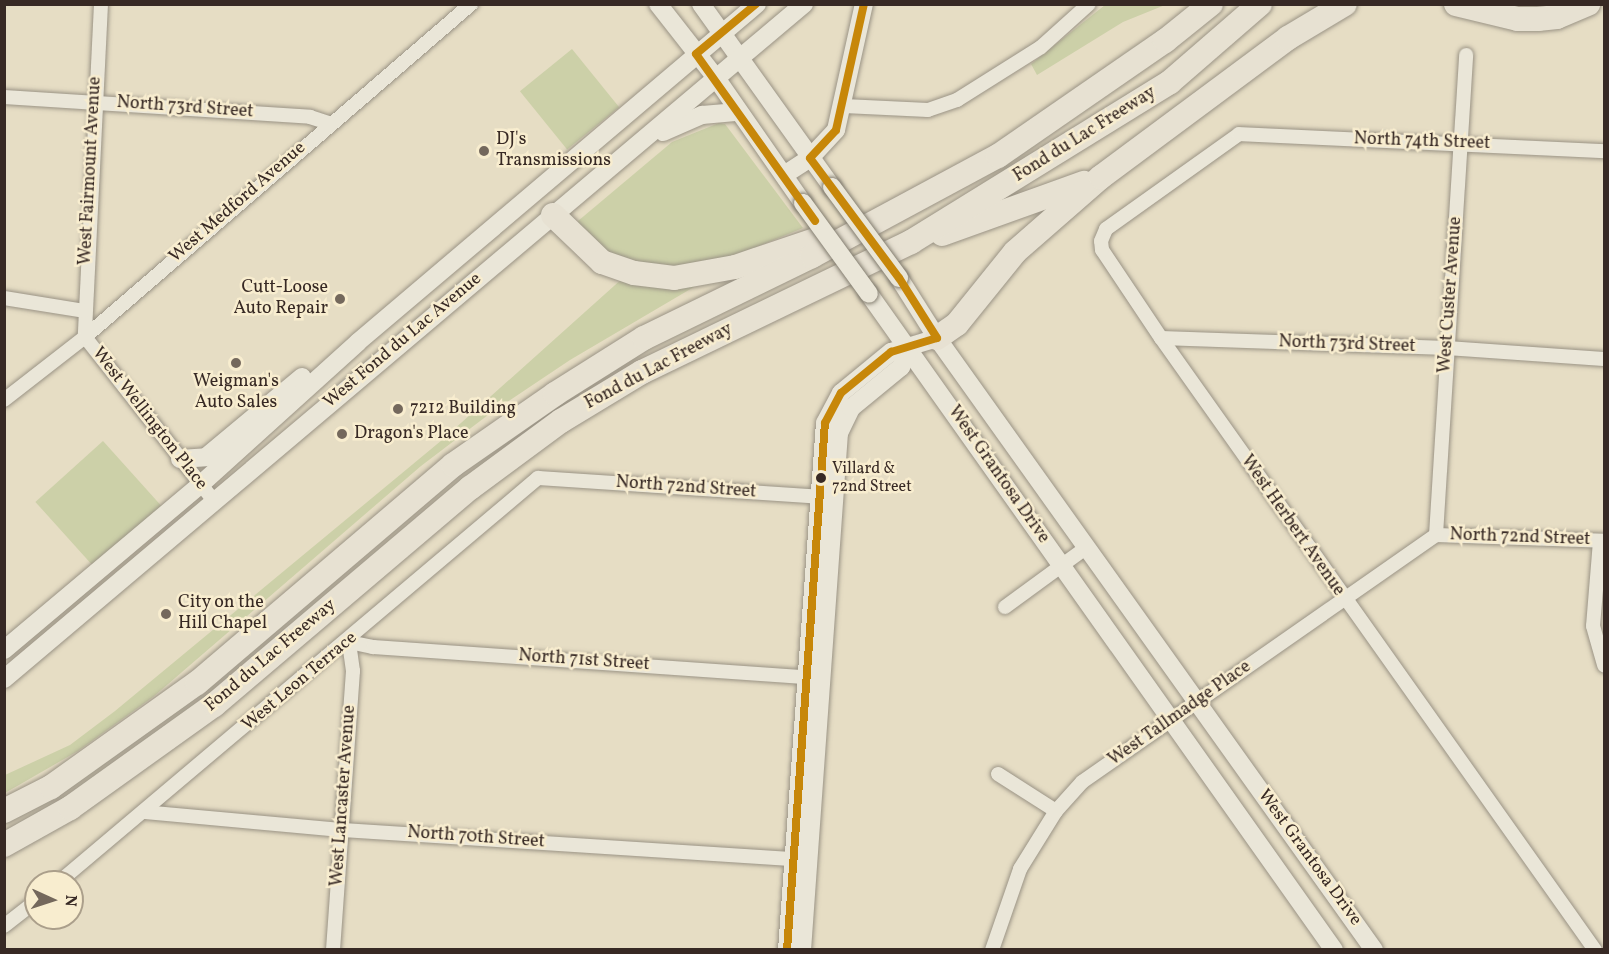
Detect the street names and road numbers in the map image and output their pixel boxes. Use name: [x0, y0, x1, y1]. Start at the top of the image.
street label: West Fairmount Avenue: [75, 76, 107, 266]
street label: Fond du Lac Freeway: [1010, 82, 1160, 188]
street label: North 73rd Street: [116, 92, 254, 124]
street label: North 74th Street: [1353, 129, 1491, 155]
street label: West Medford Avenue: [165, 138, 311, 268]
street label: West Custer Avenue: [1435, 216, 1467, 374]
street label: West Fond du Lac Avenue: [320, 269, 486, 413]
street label: Fond du Lac Freeway: [582, 319, 736, 415]
street label: North 73rd Street: [1278, 332, 1416, 358]
street label: West Wellington Place: [86, 343, 212, 495]
street label: West Grantosa Drive: [942, 402, 1054, 548]
street label: West Herbert Avenue: [1235, 451, 1349, 601]
street label: North 72nd Street: [615, 472, 757, 504]
street label: North 72nd Street: [1449, 525, 1591, 551]
street label: Fond du Lac Freeway: [201, 595, 341, 717]
street label: West Leon Terrace: [238, 628, 362, 736]
street label: North 71st Street: [518, 646, 650, 676]
street label: West Tallmadge Place: [1104, 656, 1256, 772]
street label: West Lancaster Avenue: [327, 704, 361, 888]
street label: West Grantosa Drive: [1252, 786, 1366, 930]
street label: North 70th Street: [407, 822, 545, 854]

